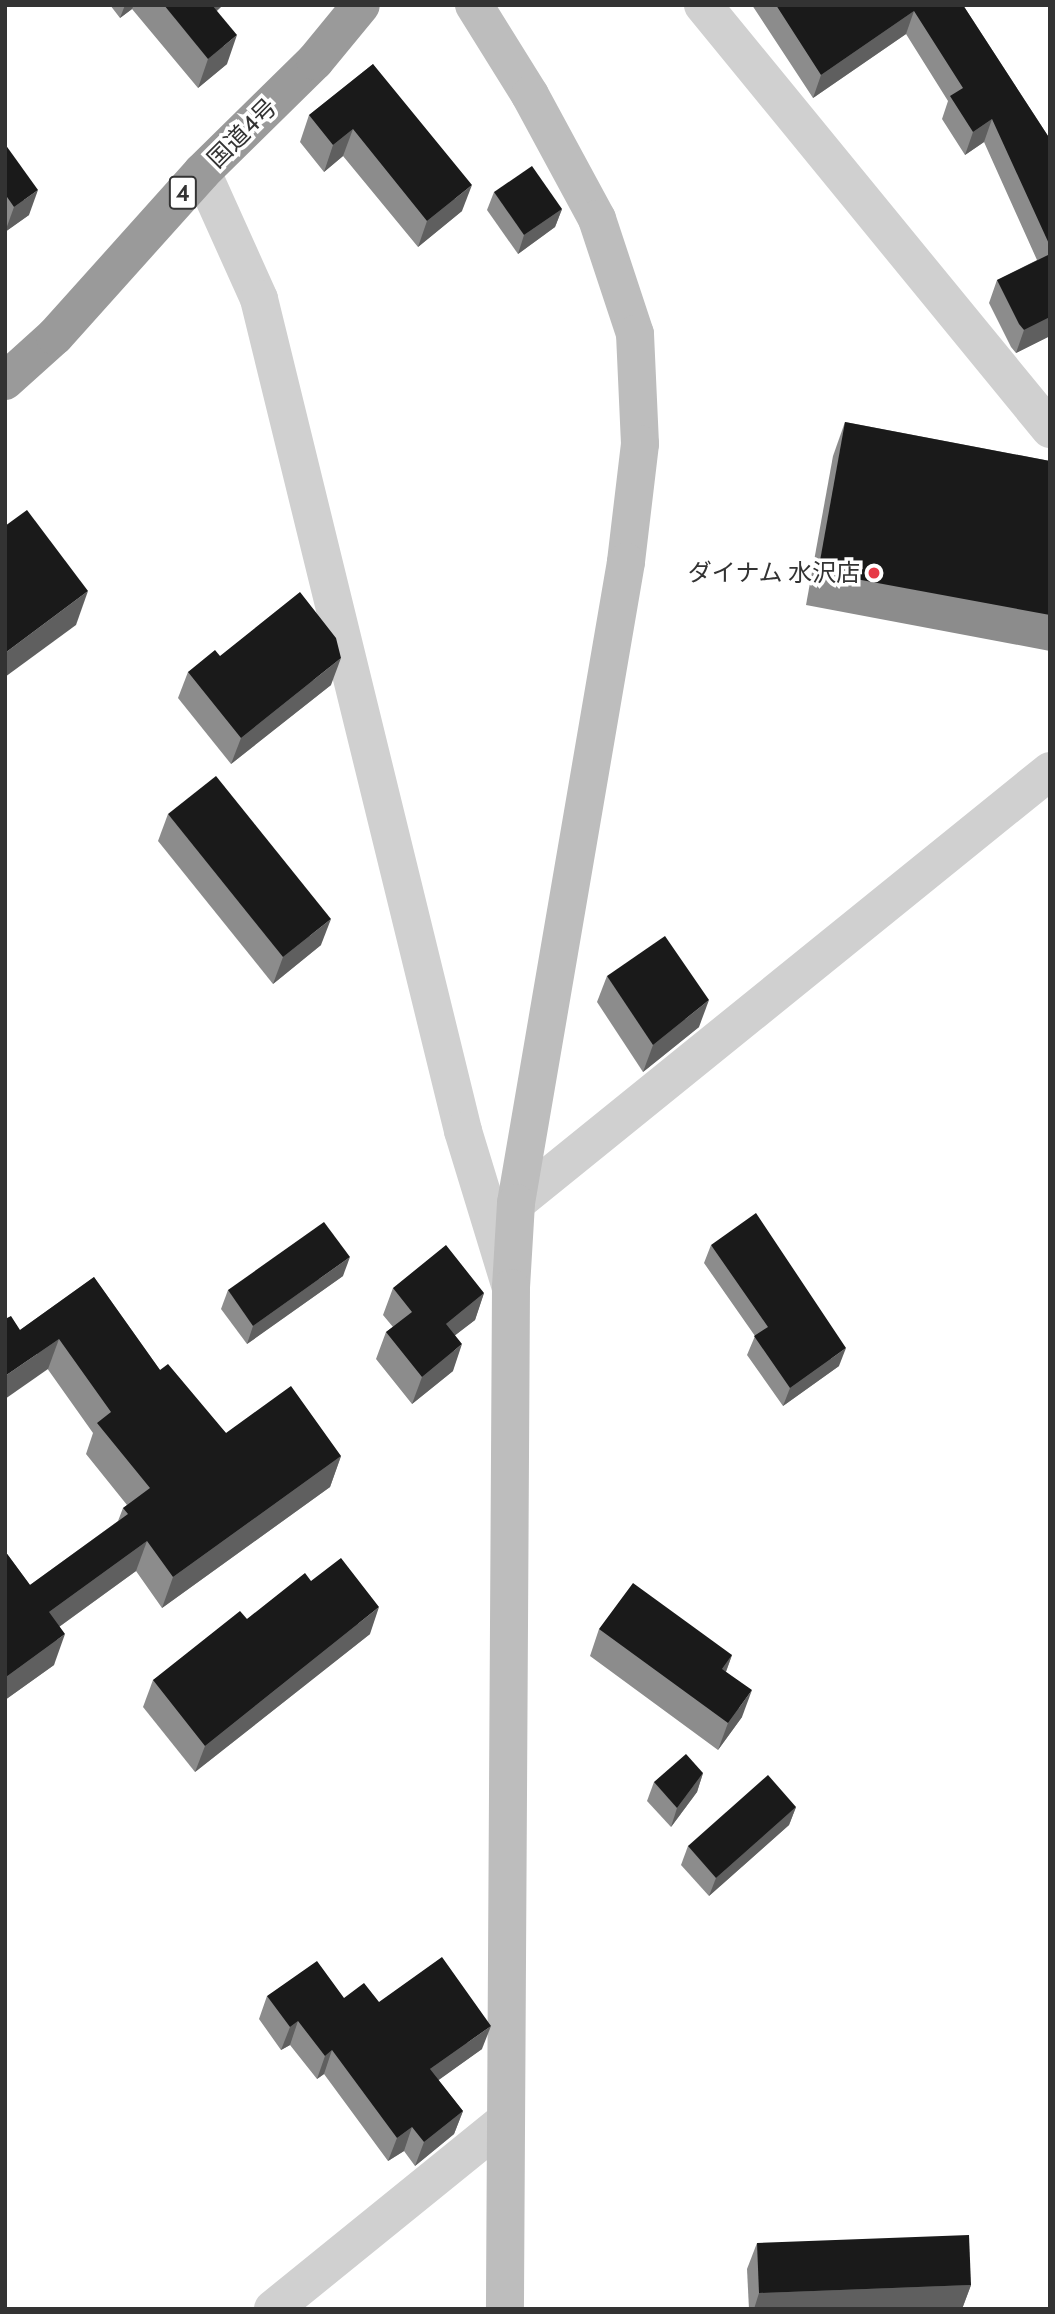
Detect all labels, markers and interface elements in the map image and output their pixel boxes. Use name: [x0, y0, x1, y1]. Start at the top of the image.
street label: 国道4号: [201, 92, 283, 174]
road number: 4: [167, 174, 199, 212]
place label: ダイナム 水沢店: [687, 559, 860, 587]
marker: ダイナム 水沢店: [866, 565, 882, 581]

